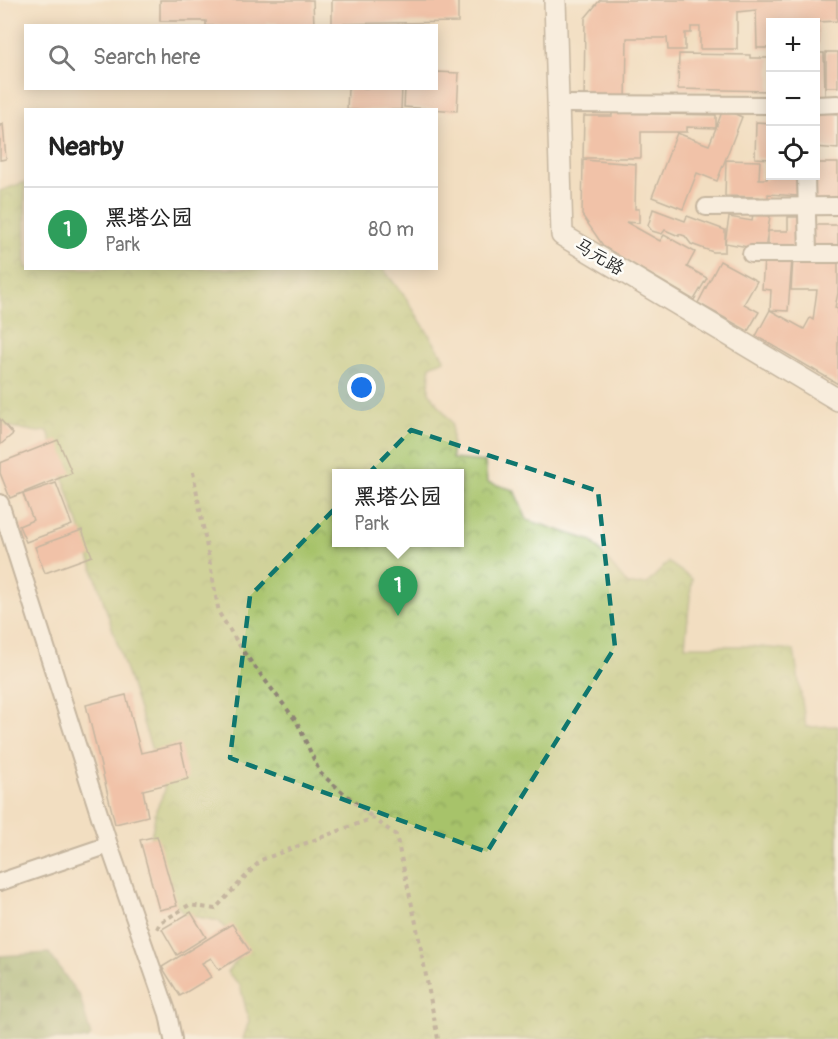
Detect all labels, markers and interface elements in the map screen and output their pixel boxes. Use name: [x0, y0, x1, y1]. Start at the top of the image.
map controls: [766, 18, 820, 180]
button: +: [766, 18, 820, 72]
search box: [24, 24, 438, 90]
icon: search: [45, 41, 78, 74]
text: Search here: [93, 43, 200, 71]
button: −: [766, 72, 820, 126]
button: locate: [766, 126, 820, 180]
text: Nearby: [48, 131, 124, 163]
text: 黑塔公园: [105, 204, 193, 232]
text: 1: [64, 217, 71, 242]
text: 80 m: [368, 217, 414, 242]
text: Park: [105, 232, 140, 257]
street label: 马元路: [570, 233, 628, 281]
your location: [347, 373, 376, 402]
popup: [332, 469, 464, 547]
text: 黑塔公园: [354, 483, 442, 511]
text: Park: [354, 511, 389, 536]
pin: 1: [378, 566, 418, 616]

